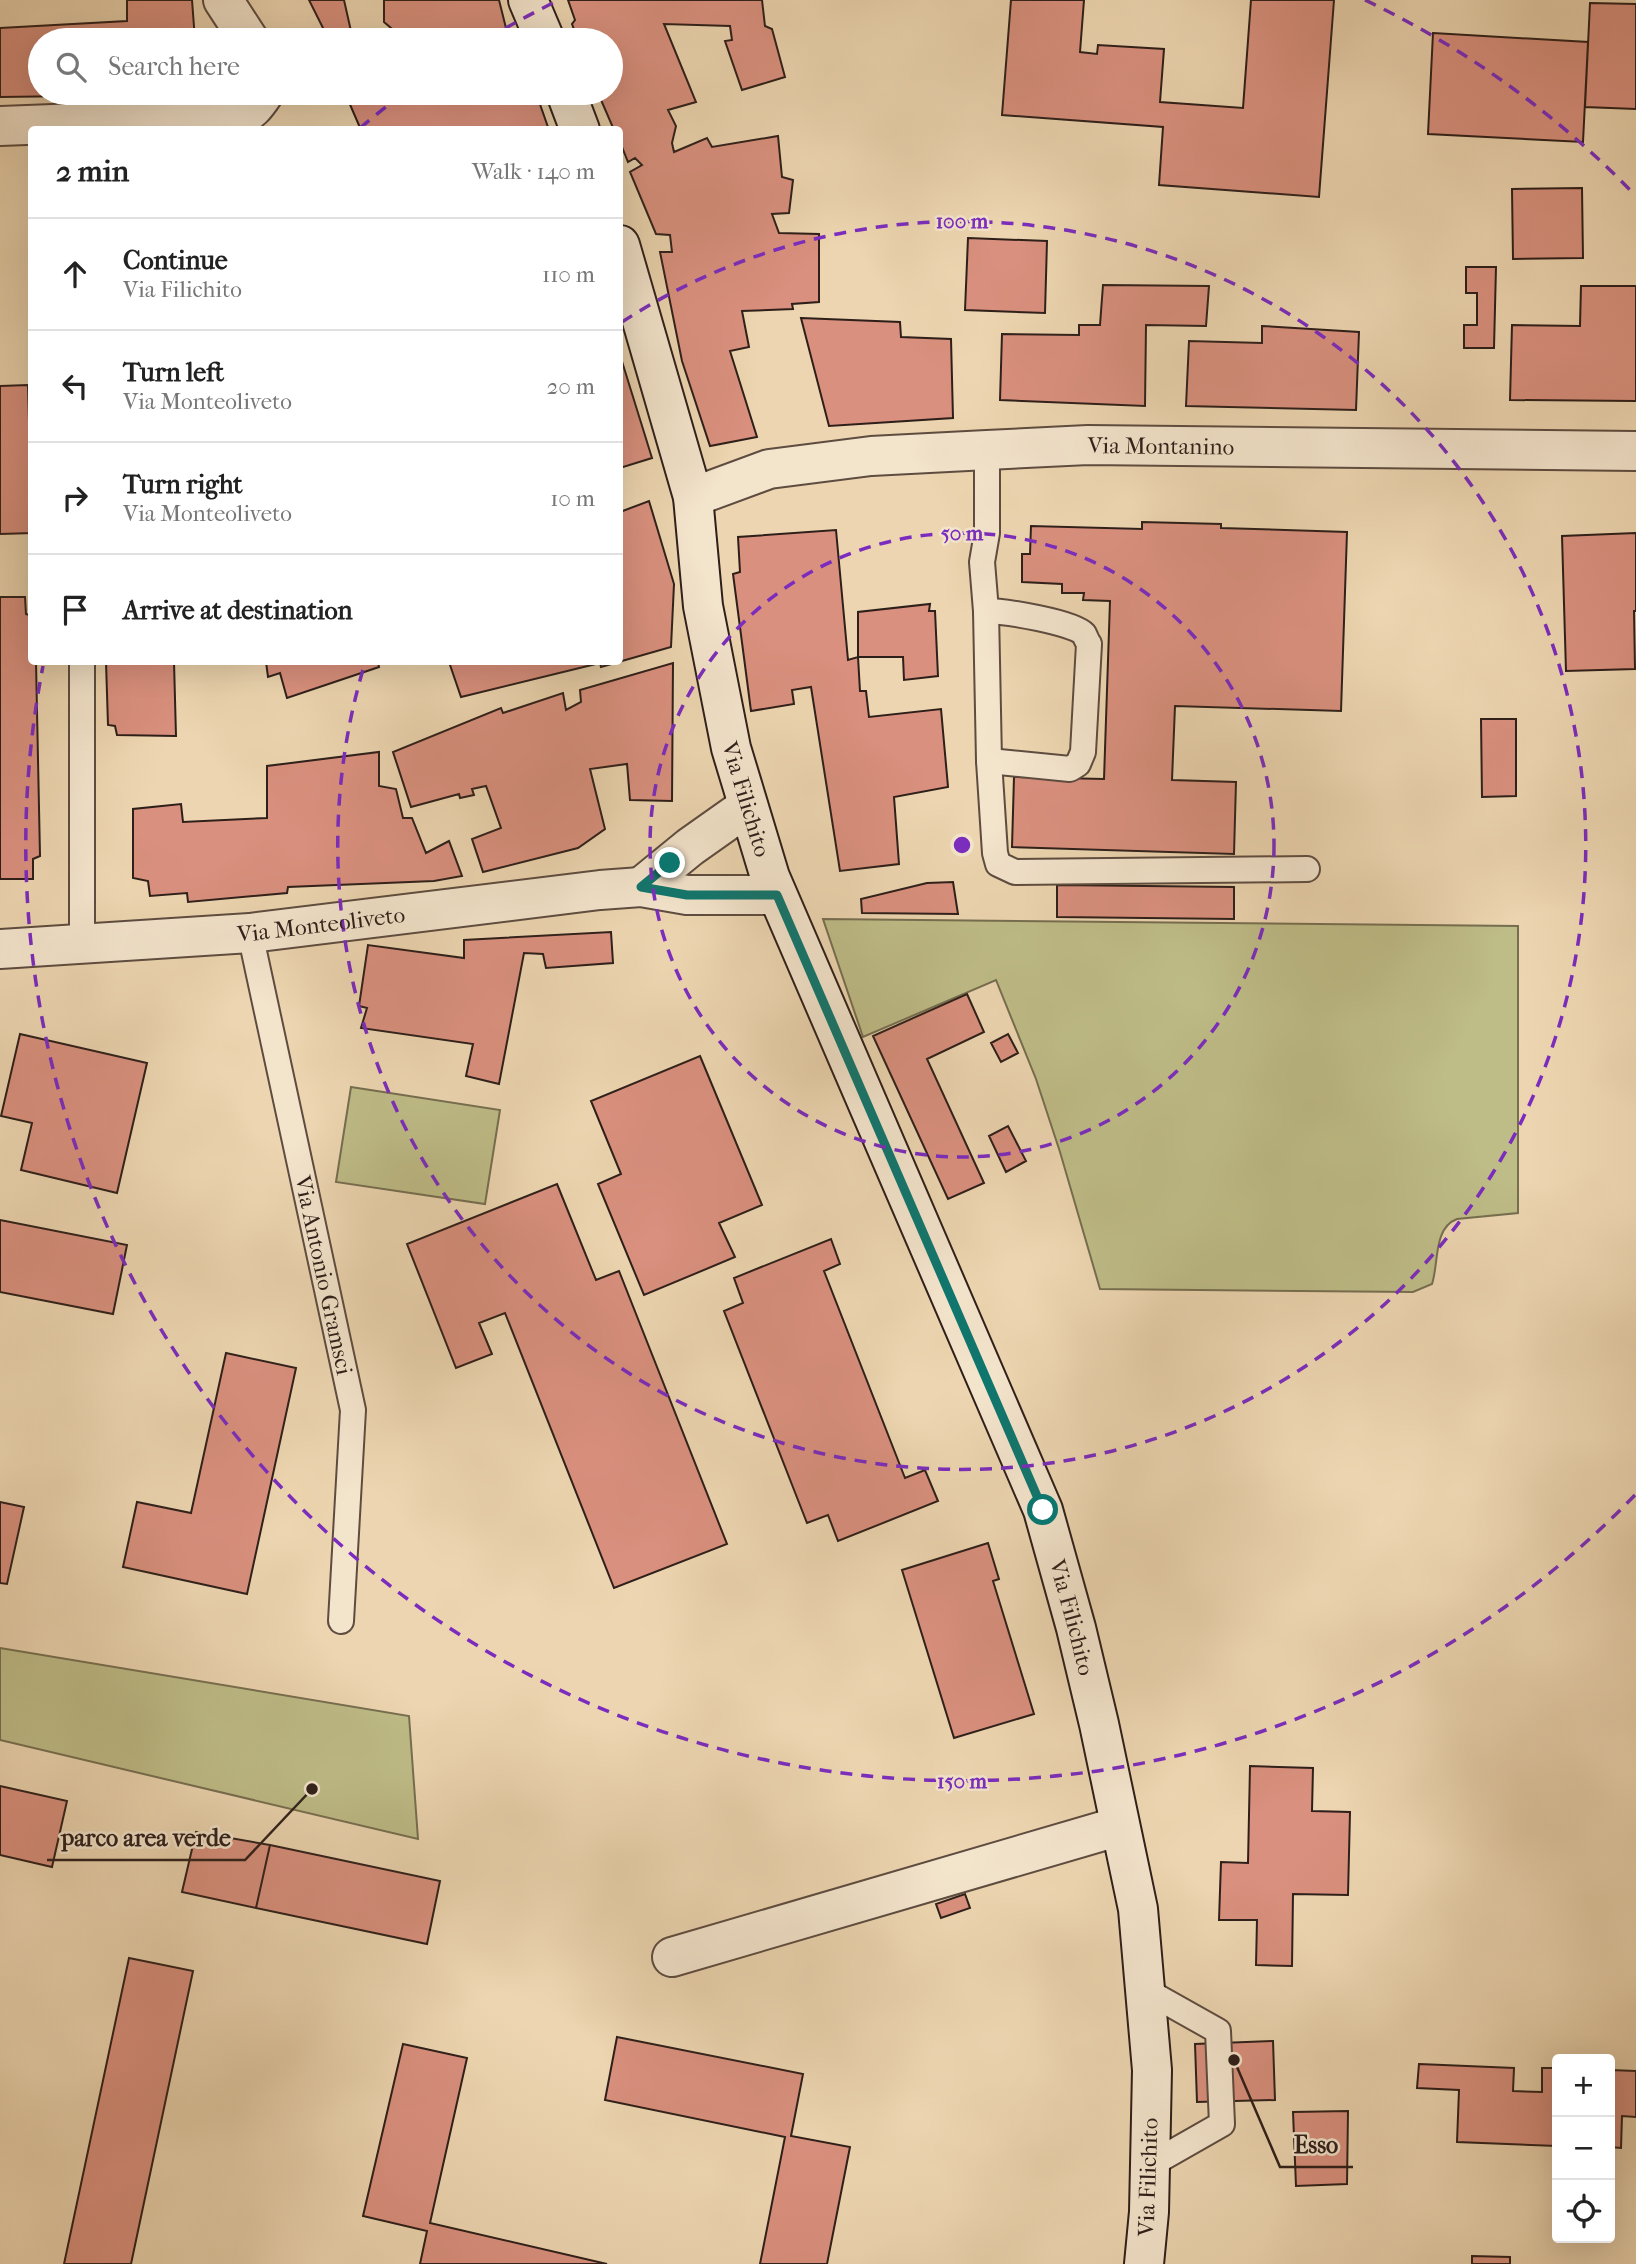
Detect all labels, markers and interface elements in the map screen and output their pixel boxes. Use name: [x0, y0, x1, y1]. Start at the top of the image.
search box: [28, 28, 623, 105]
icon: search: [52, 48, 90, 86]
text: Search here: [108, 51, 240, 82]
text: 2 min: [56, 154, 129, 189]
text: Walk · 140 m: [472, 158, 595, 185]
text: 100 m: [936, 209, 989, 233]
text: Continue: [123, 245, 228, 276]
icon: ahead: [56, 255, 94, 293]
text: 110 m: [542, 261, 595, 288]
text: Via Filichito: [123, 276, 242, 303]
text: Turn left: [123, 357, 224, 388]
icon: left: [56, 367, 94, 405]
text: 20 m: [546, 373, 595, 400]
text: Via Monteoliveto: [123, 388, 292, 415]
street label: Via Montanino: [1086, 431, 1234, 460]
text: Turn right: [123, 469, 243, 500]
icon: right: [56, 479, 94, 517]
text: 10 m: [550, 485, 595, 512]
text: Via Monteoliveto: [123, 500, 292, 527]
text: 50 m: [941, 521, 984, 545]
icon: arrive: [56, 591, 94, 629]
text: Arrive at destination: [123, 595, 353, 626]
street label: Via Filichito: [716, 737, 777, 860]
centre of rings: [950, 833, 974, 857]
route end: [654, 847, 685, 878]
street label: Via Monteoliveto: [235, 901, 406, 947]
street label: Via Antonio Gramsci: [289, 1172, 359, 1377]
route start: [1027, 1494, 1058, 1525]
street label: Via Filichito: [1044, 1555, 1100, 1678]
text: 150 m: [937, 1769, 988, 1793]
callout: parco area verde: [47, 1815, 245, 1860]
text: parco area verde: [60, 1824, 231, 1852]
map controls: [1552, 2054, 1615, 2243]
button: +: [1552, 2054, 1615, 2117]
street label: Via Filichito: [1132, 2117, 1164, 2238]
button: −: [1552, 2117, 1615, 2180]
callout: Esso: [1280, 2122, 1353, 2167]
text: Esso: [1294, 2131, 1338, 2159]
button: locate: [1552, 2180, 1615, 2243]

